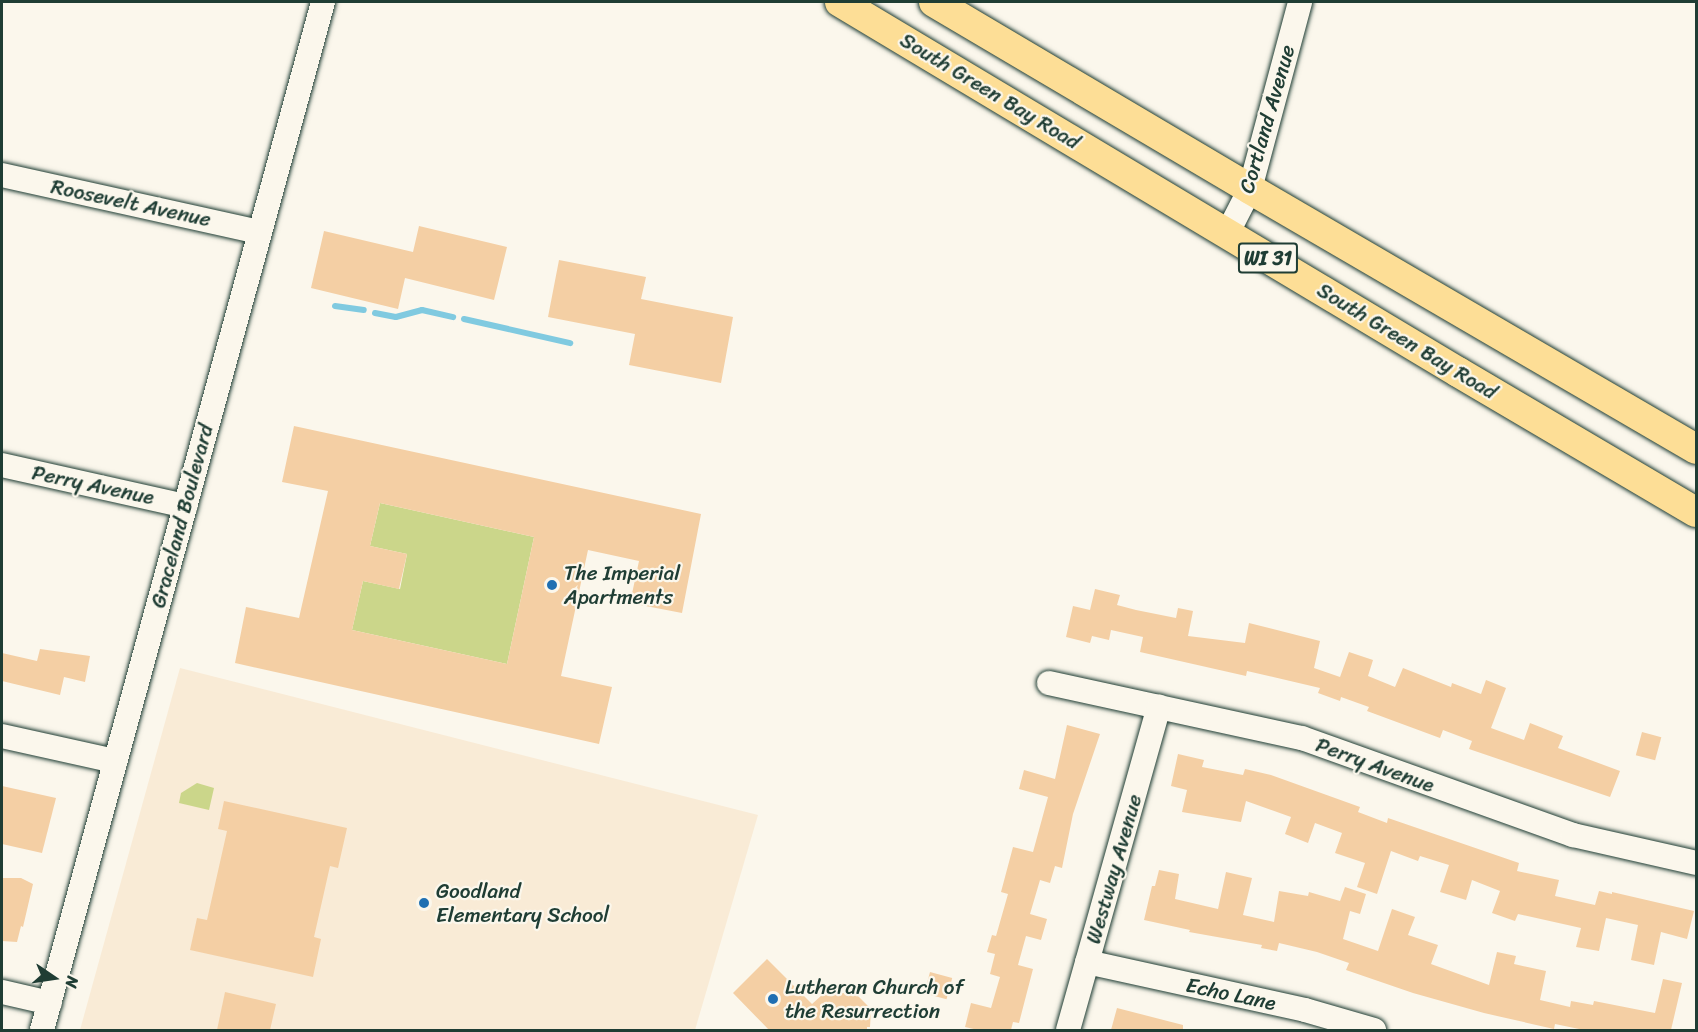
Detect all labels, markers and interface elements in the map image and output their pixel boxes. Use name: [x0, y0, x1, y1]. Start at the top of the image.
street label: South Green Bay Road: [895, 27, 1085, 155]
street label: Cortland Avenue: [1234, 42, 1300, 196]
street label: Roosevelt Avenue: [49, 174, 213, 232]
road number: WI 31: [1236, 241, 1300, 275]
street label: South Green Bay Road: [1312, 277, 1502, 405]
street label: Graceland Boulevard: [145, 421, 219, 611]
street label: Perry Avenue: [30, 460, 156, 510]
place label: The Imperial Apartments: [564, 560, 680, 610]
marker: The Imperial Apartments: [545, 578, 559, 592]
street label: Perry Avenue: [1312, 732, 1438, 798]
street label: Westway Avenue: [1081, 791, 1147, 947]
place label: Goodland Elementary School: [436, 878, 609, 928]
marker: Goodland Elementary School: [417, 896, 431, 910]
north arrow: [24, 948, 84, 1008]
street label: Echo Lane: [1184, 972, 1278, 1016]
text: N: [57, 973, 87, 991]
place label: Lutheran Church of the Resurrection: [785, 974, 964, 1024]
marker: Lutheran Church of the Resurrection: [766, 992, 780, 1006]

